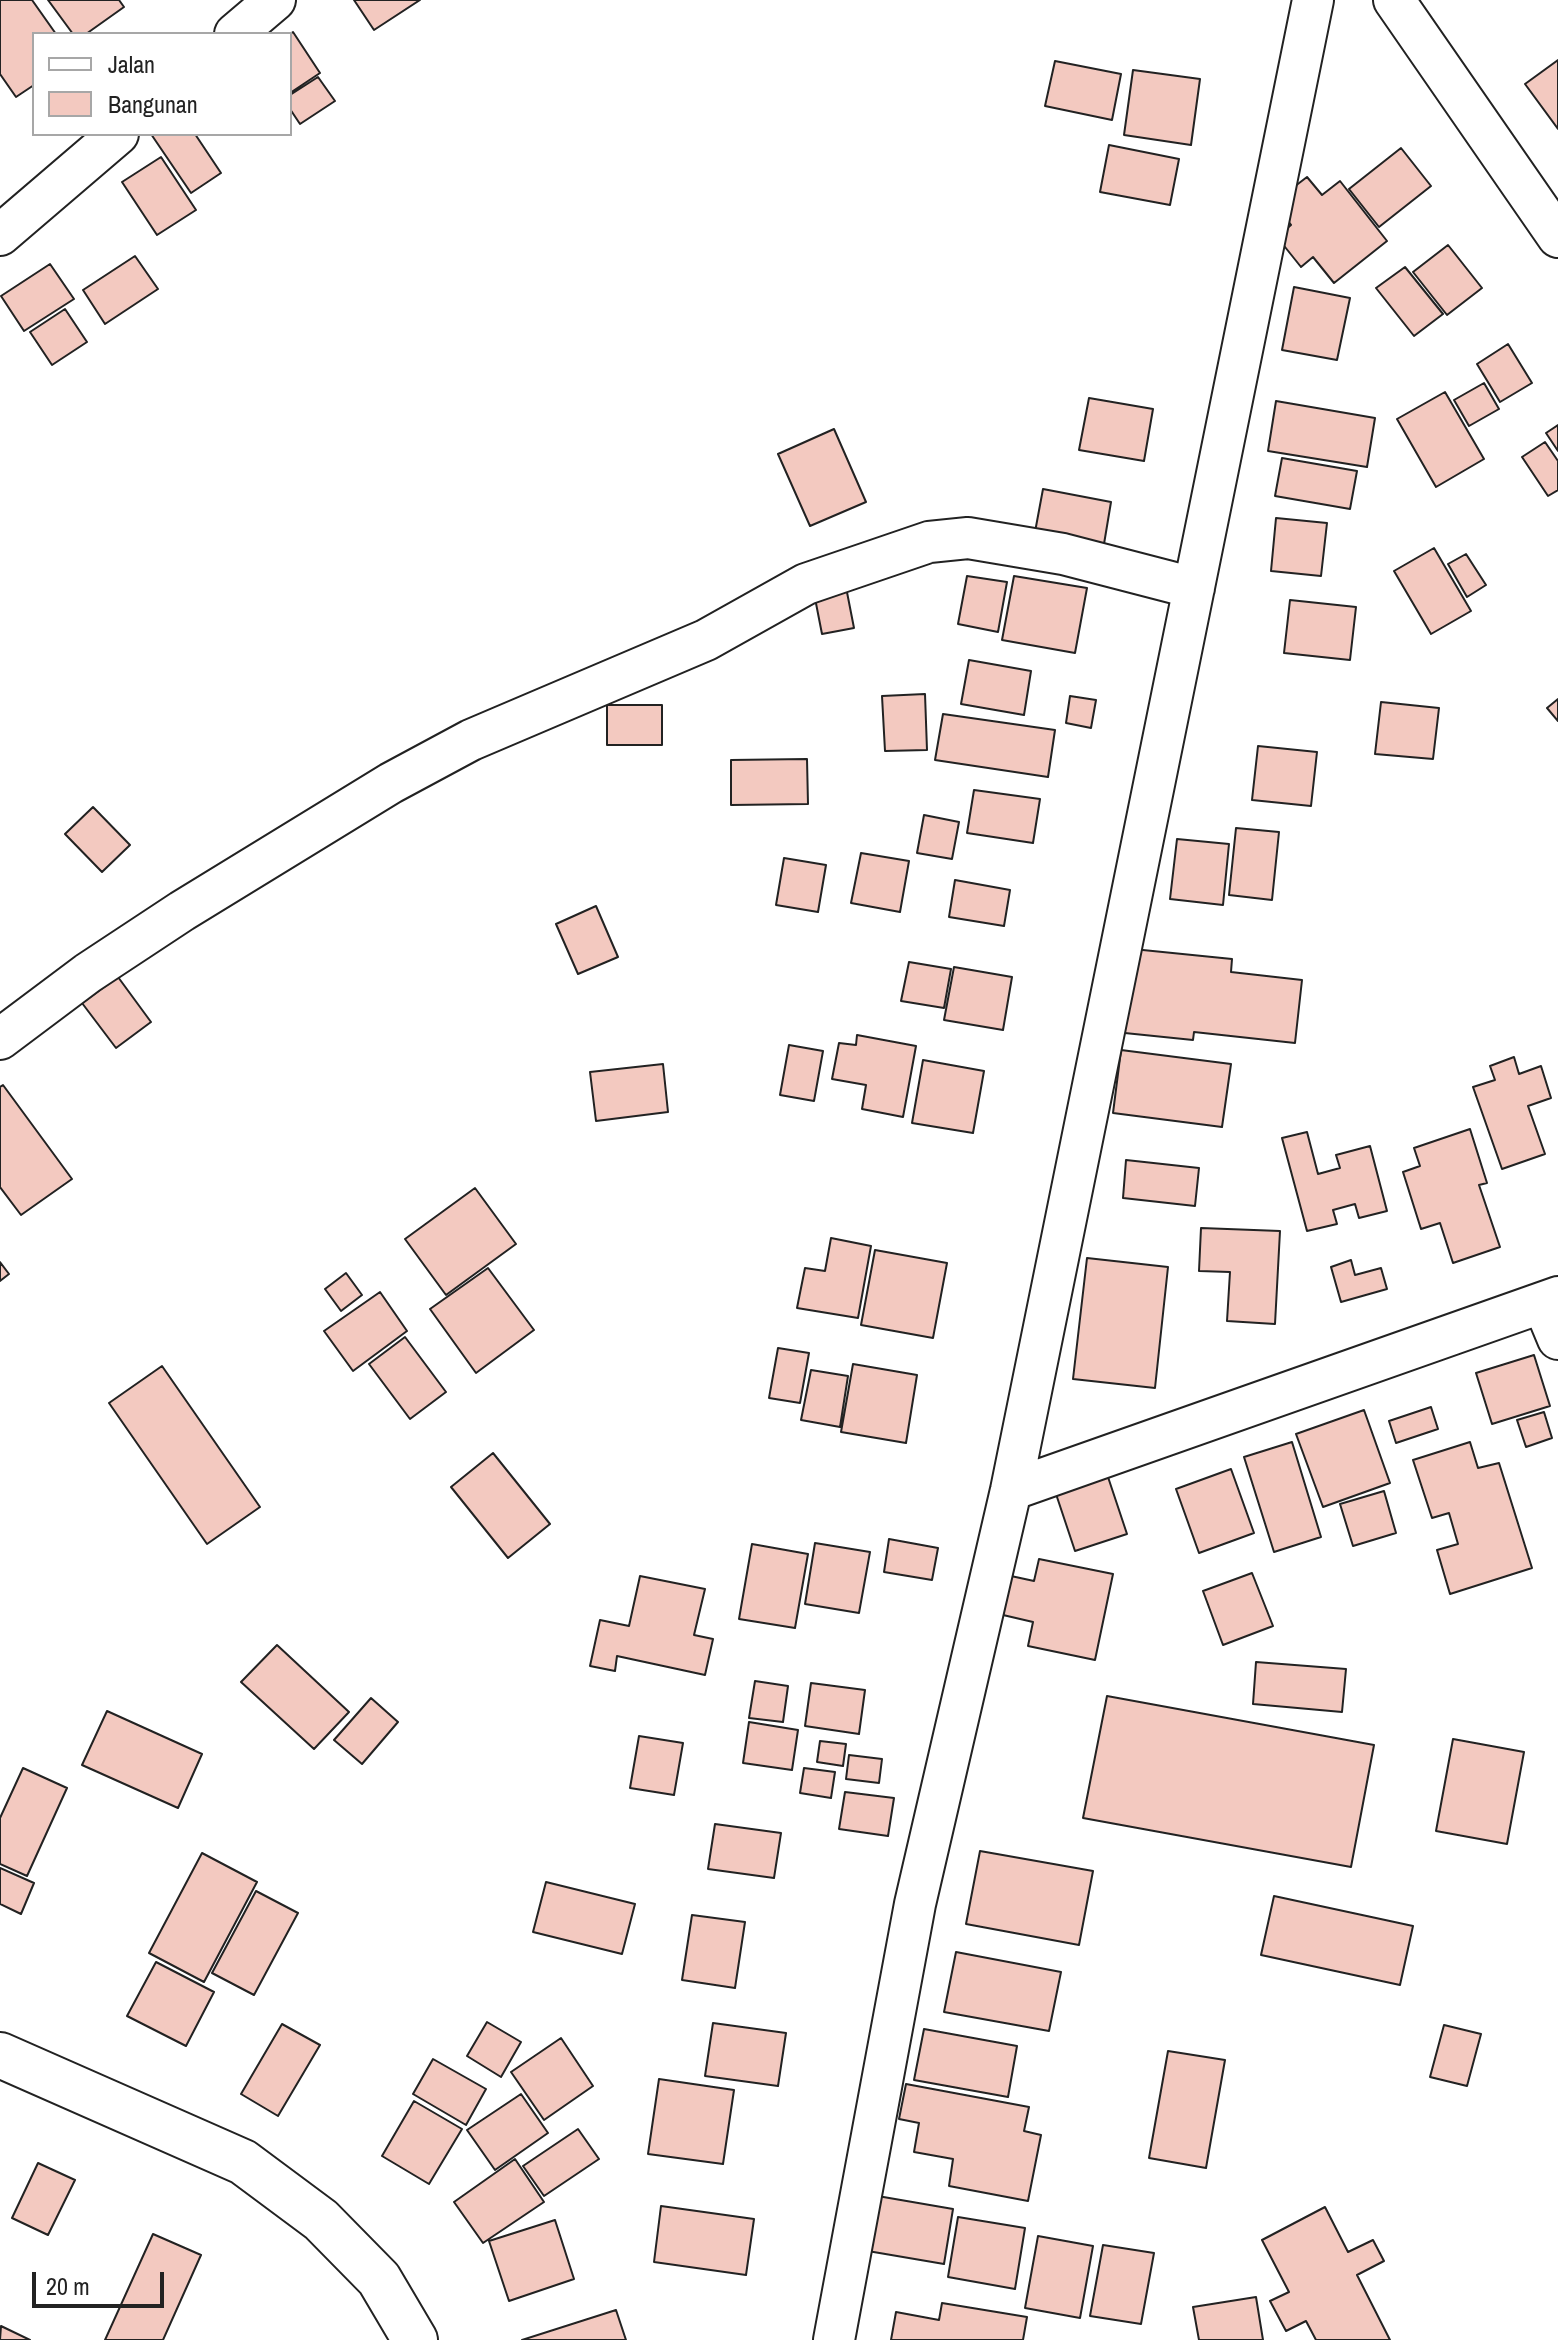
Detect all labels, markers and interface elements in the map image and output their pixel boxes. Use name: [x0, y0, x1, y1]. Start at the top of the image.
legend: [32, 32, 292, 136]
text: Jalan: [108, 48, 155, 80]
text: Bangunan: [108, 88, 198, 120]
scale bar: [36, 2256, 168, 2306]
text: 20 m: [46, 2270, 90, 2302]

